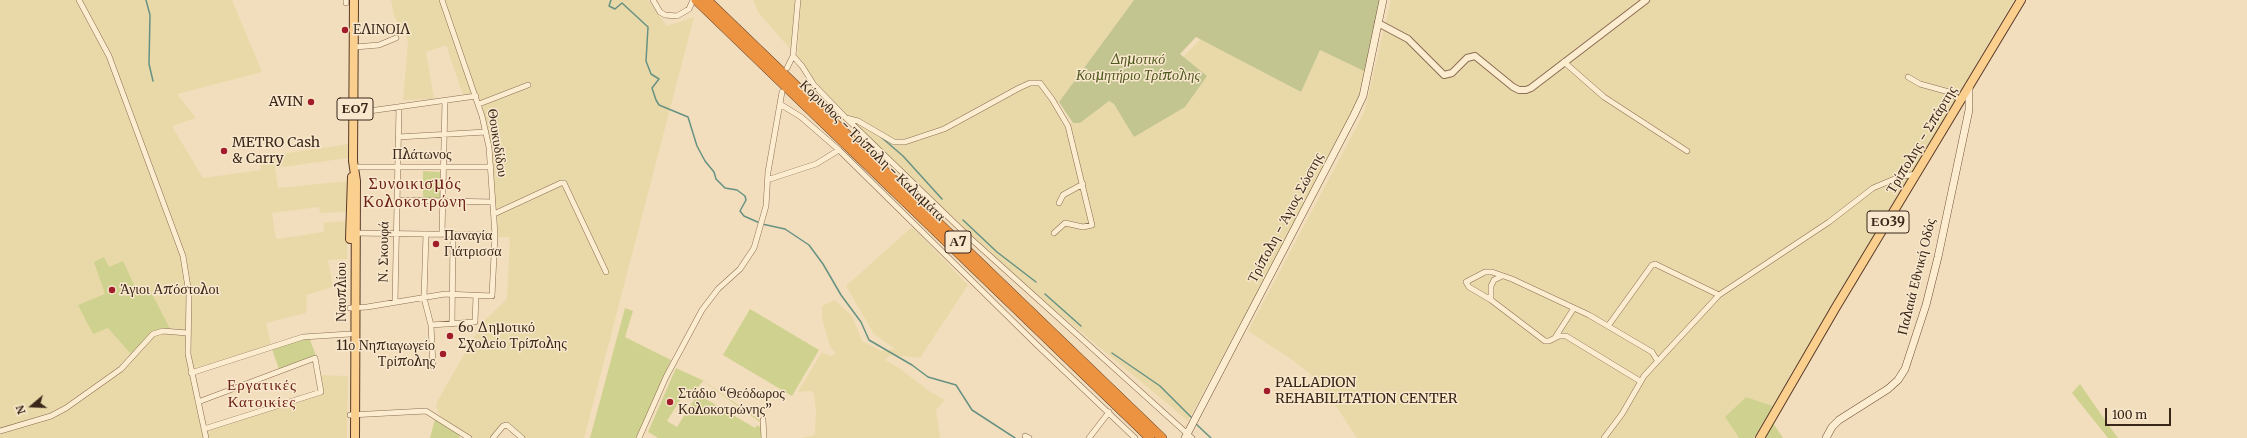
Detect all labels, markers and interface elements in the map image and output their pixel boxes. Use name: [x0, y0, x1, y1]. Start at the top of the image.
place label: ΕΛΙΝΟΙΛ: [353, 22, 410, 38]
marker: ΕΛΙΝΟΙΛ: [340, 25, 350, 35]
park label: Δημοτικό Κοιμητήριο Τρίπολης: [1076, 52, 1200, 84]
street label: Κόρινθος - Τρίπολη - Καλαμάτα: [796, 77, 948, 225]
street label: Τρίπολης - Σπάρτης: [1883, 83, 1961, 197]
place label: AVIN: [269, 94, 303, 110]
marker: AVIN: [306, 97, 316, 107]
road number: ΕΟ7: [337, 98, 373, 120]
street label: Θουκυδίδου: [483, 108, 511, 178]
place label: METRO Cash & Carry: [232, 135, 320, 168]
marker: METRO Cash & Carry: [219, 146, 229, 156]
street label: Πλάτωνος: [392, 147, 452, 163]
street label: Τρίπολη - Άγιος Σώστης: [1245, 150, 1327, 286]
district label: Συνοικισμός Κολοκοτρώνη: [363, 174, 467, 212]
road number: ΕΟ39: [1867, 211, 1909, 233]
street label: Παλαιά Εθνική Οδός: [1894, 217, 1940, 337]
street label: Ν. Σκουφά: [375, 221, 393, 283]
place label: Παναγία Γιάτρισσα: [444, 228, 502, 260]
road number: Α7: [945, 231, 971, 253]
marker: Παναγία Γιάτρισσα: [431, 239, 441, 249]
street label: Ναυπλίου: [334, 262, 350, 322]
place label: Άγιοι Απόστολοι: [120, 282, 219, 298]
marker: Άγιοι Απόστολοι: [107, 285, 117, 295]
place label: 6ο Δημοτικό Σχολείο Τρίπολης: [458, 320, 567, 352]
marker: 6ο Δημοτικό Σχολείο Τρίπολης: [445, 331, 455, 341]
place label: 11ο Νηπιαγωγείο Τρίπολης: [336, 338, 435, 370]
marker: 11ο Νηπιαγωγείο Τρίπολης: [438, 349, 448, 359]
place label: PALLADION REHABILITATION CENTER: [1275, 375, 1457, 408]
district label: Εργατικές Κατοικίες: [227, 377, 297, 412]
north arrow: [12, 386, 52, 426]
place label: Στάδιο “Θεόδωρος Κολοκοτρώνης”: [678, 386, 785, 418]
marker: PALLADION REHABILITATION CENTER: [1262, 386, 1272, 396]
marker: Στάδιο “Θεόδωρος Κολοκοτρώνης”: [665, 397, 675, 407]
scale bar: [2107, 400, 2173, 426]
text: N: [13, 404, 29, 416]
text: 100 m: [2112, 407, 2147, 422]

